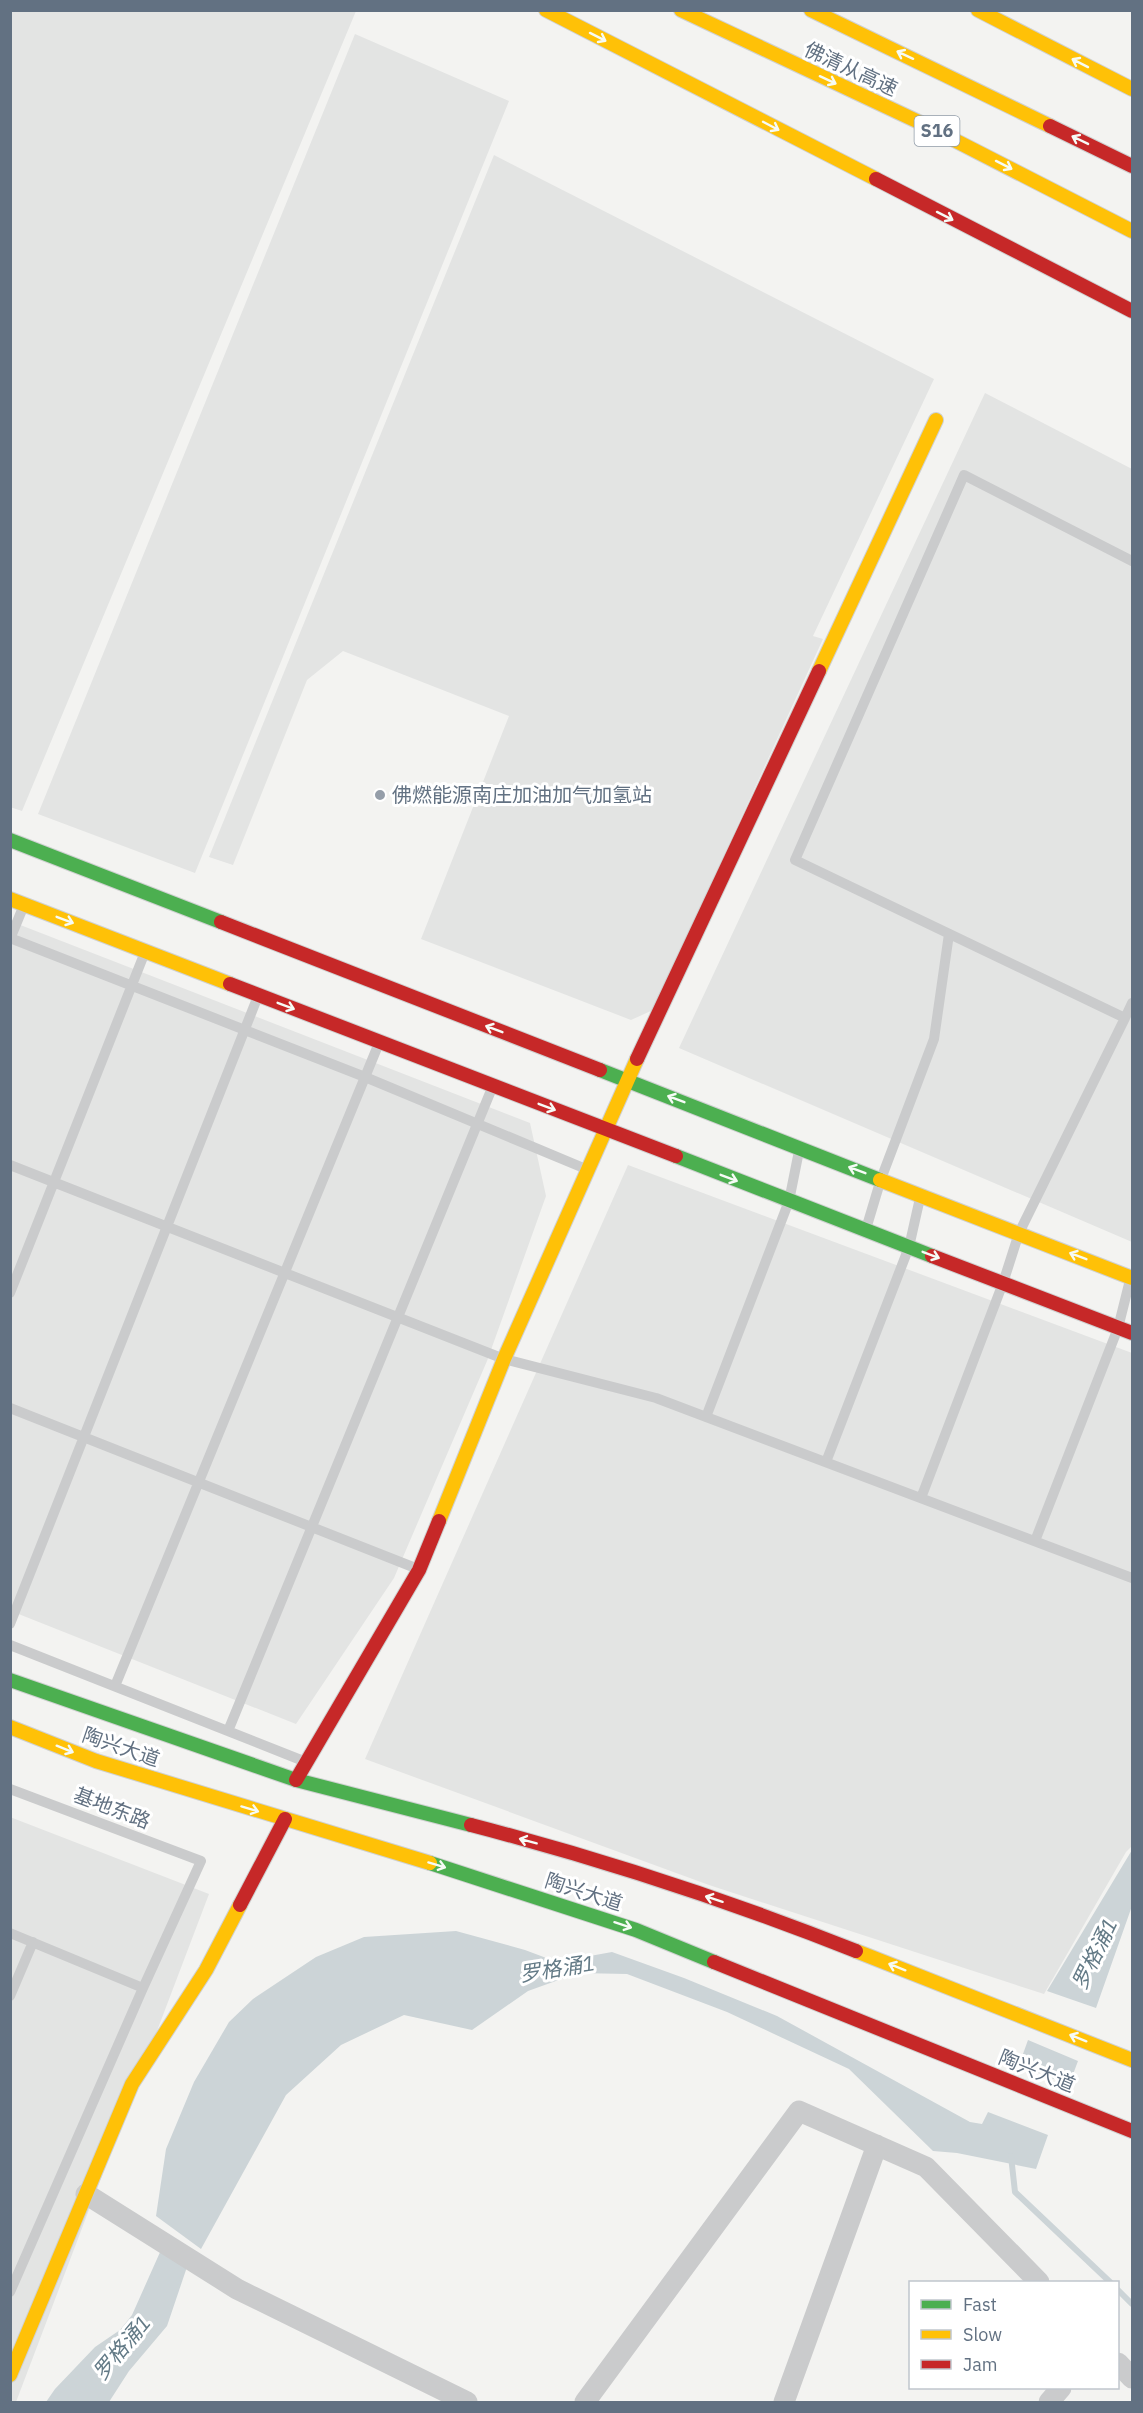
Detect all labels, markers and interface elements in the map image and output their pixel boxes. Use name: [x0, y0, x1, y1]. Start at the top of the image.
one-way arrow: [589, 31, 607, 43]
street label: 佛清从高速: [800, 35, 902, 102]
one-way arrow: [896, 48, 914, 60]
one-way arrow: [1072, 57, 1090, 68]
one-way arrow: [819, 75, 837, 86]
road number: S16: [914, 116, 960, 146]
one-way arrow: [762, 121, 780, 132]
one-way arrow: [1072, 134, 1090, 145]
one-way arrow: [994, 160, 1012, 171]
one-way arrow: [935, 210, 953, 222]
place label: 佛燃能源南庄加油加气加氢站: [392, 781, 652, 808]
marker: 佛燃能源南庄加油加气加氢站: [373, 788, 387, 802]
one-way arrow: [55, 915, 74, 926]
one-way arrow: [276, 1001, 295, 1012]
one-way arrow: [485, 1022, 504, 1033]
one-way arrow: [667, 1093, 685, 1104]
one-way arrow: [537, 1103, 556, 1114]
one-way arrow: [848, 1164, 867, 1175]
one-way arrow: [719, 1173, 738, 1184]
one-way arrow: [1069, 1250, 1088, 1261]
one-way arrow: [921, 1251, 939, 1262]
street label: 陶兴大道: [79, 1721, 163, 1772]
one-way arrow: [55, 1744, 74, 1755]
street label: 基地东路: [70, 1781, 154, 1834]
one-way arrow: [240, 1804, 259, 1815]
one-way arrow: [519, 1834, 538, 1846]
one-way arrow: [427, 1861, 446, 1872]
street label: 陶兴大道: [542, 1866, 626, 1917]
one-way arrow: [705, 1892, 724, 1903]
water label: 罗格涌1: [1065, 1913, 1123, 1994]
one-way arrow: [613, 1920, 632, 1931]
water label: 罗格涌1: [517, 1948, 596, 1988]
one-way arrow: [888, 1961, 907, 1972]
one-way arrow: [1069, 2032, 1088, 2043]
street label: 陶兴大道: [995, 2043, 1079, 2098]
legend: [909, 2281, 1119, 2389]
text: Fast: [963, 2293, 997, 2316]
water label: 罗格涌1: [86, 2309, 156, 2385]
text: Slow: [963, 2323, 1002, 2346]
text: Jam: [963, 2353, 998, 2376]

